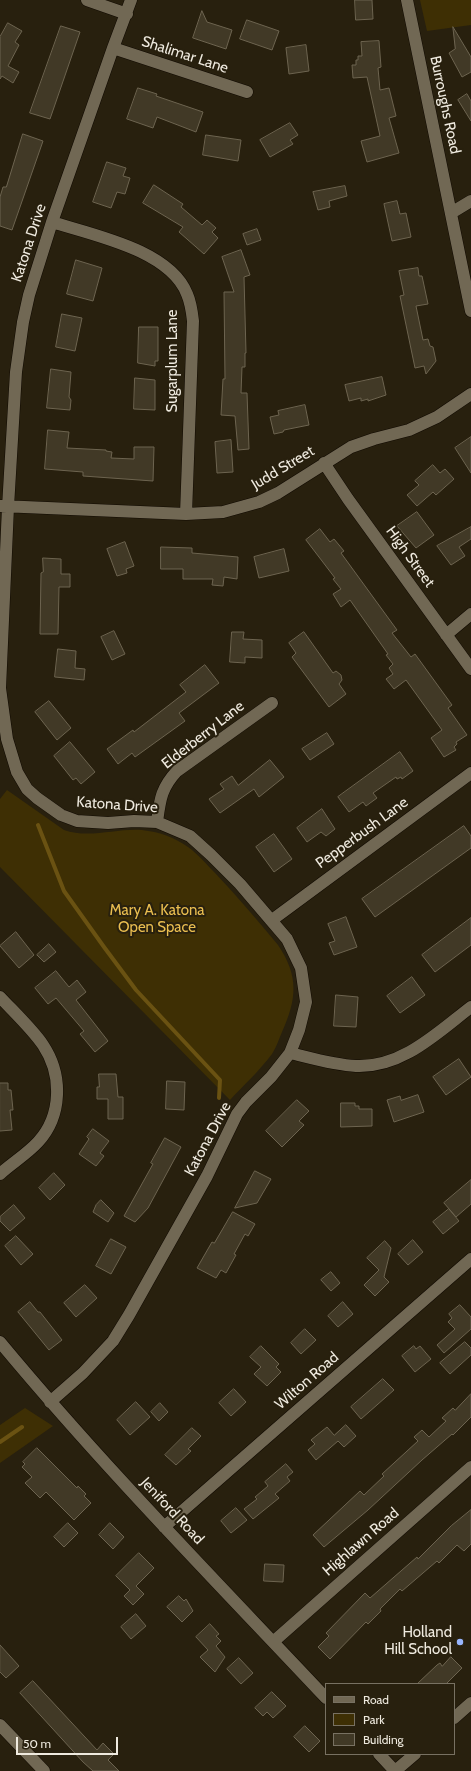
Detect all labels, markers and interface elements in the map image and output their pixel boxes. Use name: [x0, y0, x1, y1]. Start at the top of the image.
street label: Shalimar Lane: [139, 33, 231, 77]
street label: Burroughs Road: [426, 54, 464, 156]
street label: Katona Drive: [8, 202, 50, 284]
street label: Sugarplum Lane: [164, 309, 182, 413]
street label: Judd Street: [248, 442, 318, 494]
street label: High Street: [382, 523, 438, 591]
street label: Elderberry Lane: [158, 697, 248, 773]
street label: Katona Drive: [76, 793, 158, 817]
street label: Pepperbush Lane: [312, 793, 412, 873]
park label: Mary A. Katona Open Space: [109, 902, 205, 937]
street label: Katona Drive: [181, 1099, 235, 1179]
street label: Wilton Road: [272, 1349, 342, 1413]
street label: Jeniford Road: [137, 1474, 207, 1548]
street label: Highlawn Road: [319, 1504, 403, 1580]
place label: Holland Hill School: [384, 1624, 452, 1659]
marker: Holland Hill School: [455, 1637, 465, 1647]
legend: [325, 1683, 455, 1755]
text: Road: [363, 1692, 389, 1707]
text: Park: [363, 1712, 385, 1727]
scale bar: [18, 1729, 120, 1755]
text: Building: [363, 1732, 404, 1747]
text: 50 m: [23, 1736, 51, 1751]

